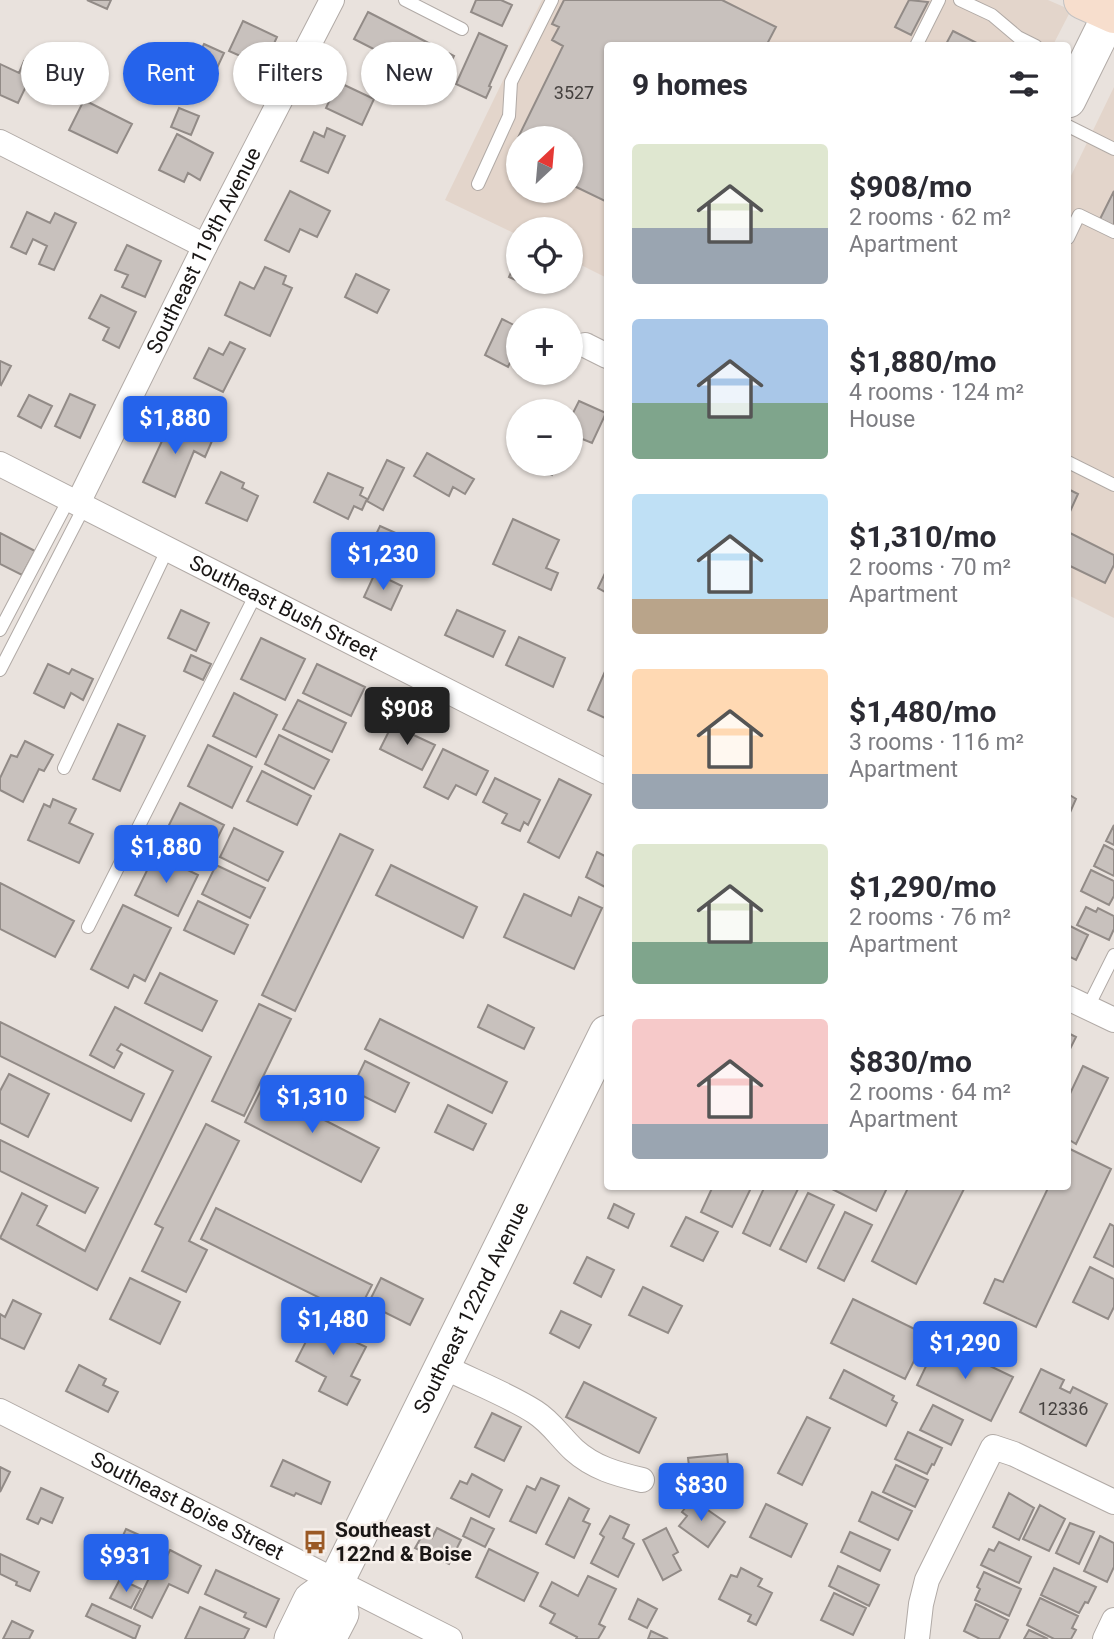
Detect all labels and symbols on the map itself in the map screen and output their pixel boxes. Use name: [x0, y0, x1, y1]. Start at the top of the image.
house number: 3527: [554, 82, 594, 103]
north arrow: [506, 126, 583, 203]
street label: Southeast 119th Avenue: [142, 143, 266, 358]
pin: $1,880: [118, 396, 232, 456]
pin: $1,230: [326, 532, 440, 592]
street label: Southeast Bush Street: [186, 550, 382, 666]
pin: $908: [366, 688, 448, 747]
pin: $1,880: [109, 826, 223, 885]
pin: $1,310: [255, 1076, 369, 1135]
street label: Southeast 122nd Avenue: [409, 1198, 534, 1417]
pin: $1,480: [276, 1298, 390, 1357]
pin: $1,290: [908, 1322, 1022, 1381]
house number: 12336: [1038, 1398, 1088, 1419]
street label: Southeast Boise Street: [87, 1447, 288, 1565]
pin: $830: [660, 1464, 742, 1523]
place label: Southeast 122nd & Boise: [335, 1518, 472, 1566]
bus stop icon: Southeast 122nd & Boise: [301, 1528, 329, 1556]
pin: $931: [85, 1534, 167, 1594]

